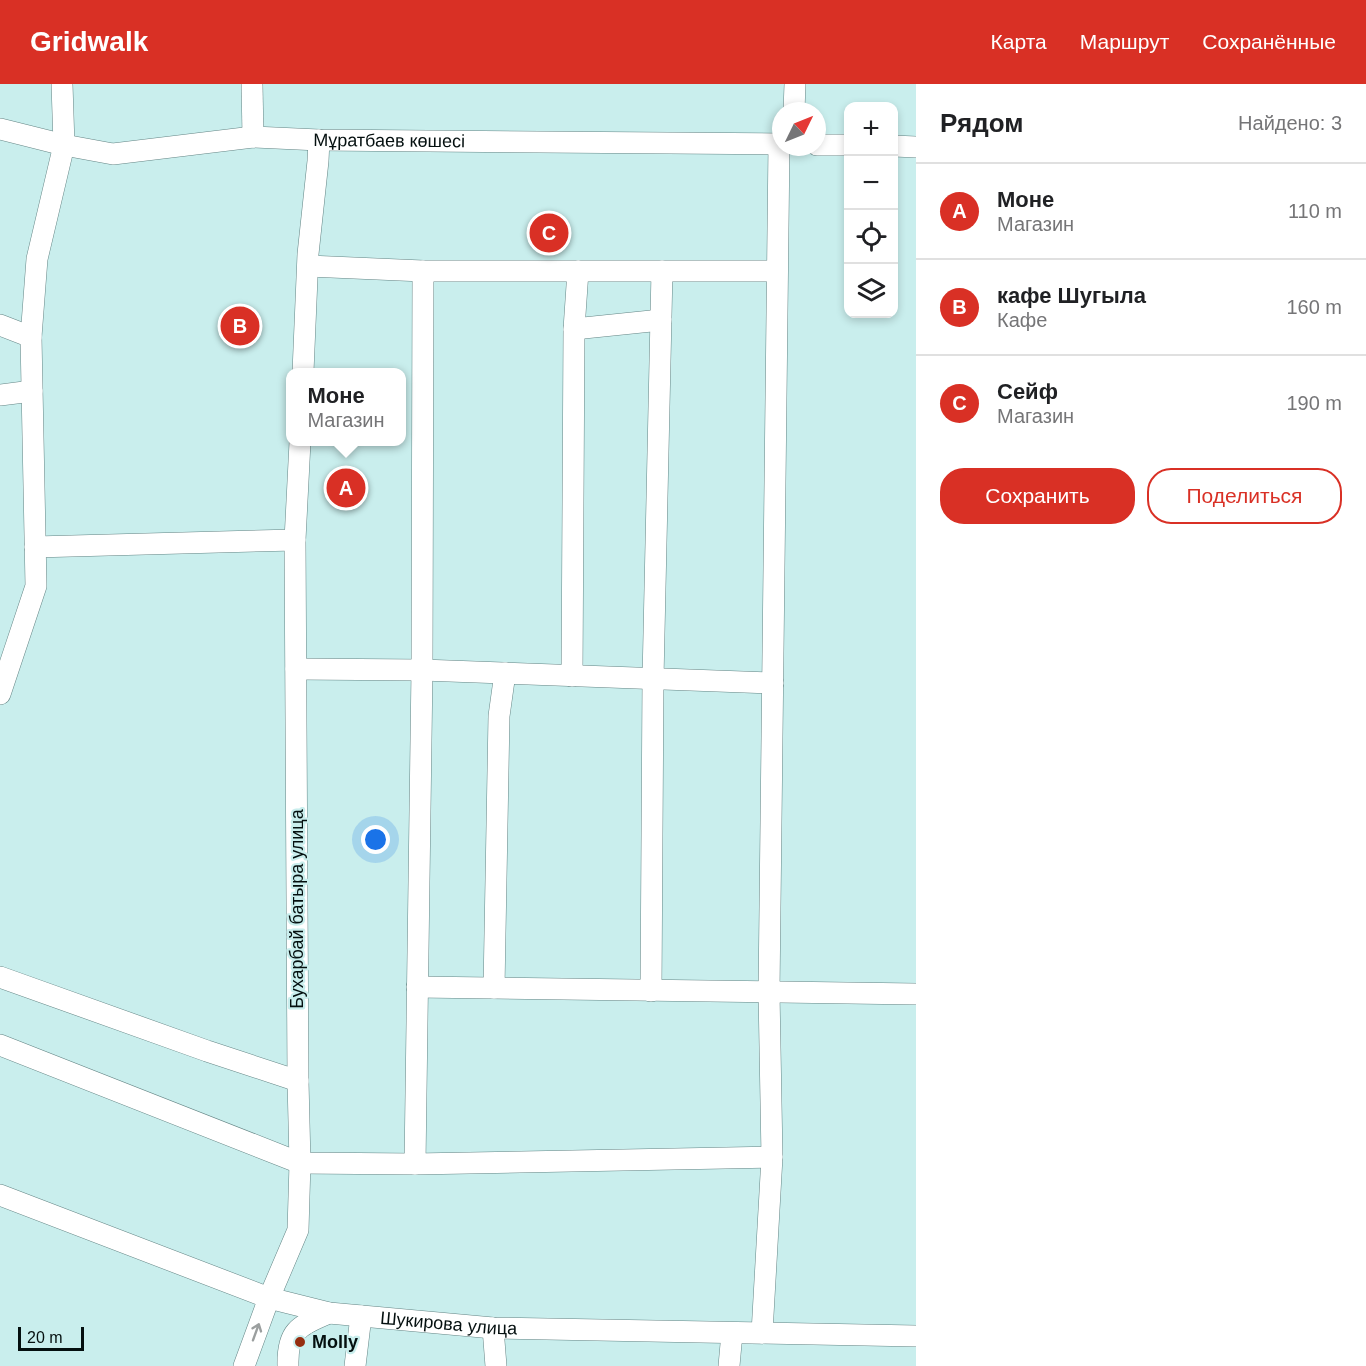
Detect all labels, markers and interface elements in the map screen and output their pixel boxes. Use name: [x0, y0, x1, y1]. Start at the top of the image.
text: Gridwalk: [30, 26, 148, 57]
text: Карта: [991, 30, 1047, 53]
text: Маршрут: [1080, 30, 1169, 53]
text: Сохранённые: [1202, 30, 1336, 53]
north arrow: [772, 102, 826, 156]
map controls: [844, 102, 898, 318]
button: +: [844, 102, 898, 156]
text: Рядом: [940, 108, 1023, 138]
text: Найдено: 3: [1238, 112, 1342, 134]
street label: Мұратбаев көшесі: [313, 130, 465, 151]
button: −: [844, 156, 898, 210]
text: Моне: [997, 187, 1054, 212]
text: A: [952, 200, 967, 222]
text: 110 m: [1288, 200, 1342, 222]
pin: C: [530, 210, 568, 256]
button: locate: [844, 210, 898, 264]
text: Магазин: [997, 213, 1074, 235]
button: layers: [844, 264, 898, 318]
text: кафе Шугыла: [997, 283, 1146, 308]
text: B: [952, 296, 967, 318]
text: 160 m: [1286, 296, 1342, 318]
pin: B: [220, 304, 260, 348]
text: Кафе: [997, 309, 1047, 331]
popup: [286, 368, 406, 446]
text: Сейф: [997, 379, 1058, 404]
text: Моне: [307, 383, 365, 408]
text: C: [952, 392, 967, 414]
text: 190 m: [1286, 392, 1342, 414]
text: Магазин: [997, 405, 1074, 427]
text: Магазин: [307, 409, 385, 431]
pin: A: [326, 466, 366, 510]
button: Сохранить: [940, 468, 1135, 524]
button: Поделиться: [1147, 468, 1342, 524]
street label: Бухарбай батыра улица: [287, 808, 307, 1009]
your location: [361, 825, 390, 854]
street label: Шукирова улица: [379, 1308, 518, 1338]
one-way arrow: [251, 1323, 262, 1342]
scale bar: [18, 1324, 84, 1352]
text: 20 m: [27, 1329, 63, 1346]
place label: Molly: [312, 1332, 358, 1352]
marker: Molly: [293, 1335, 307, 1349]

